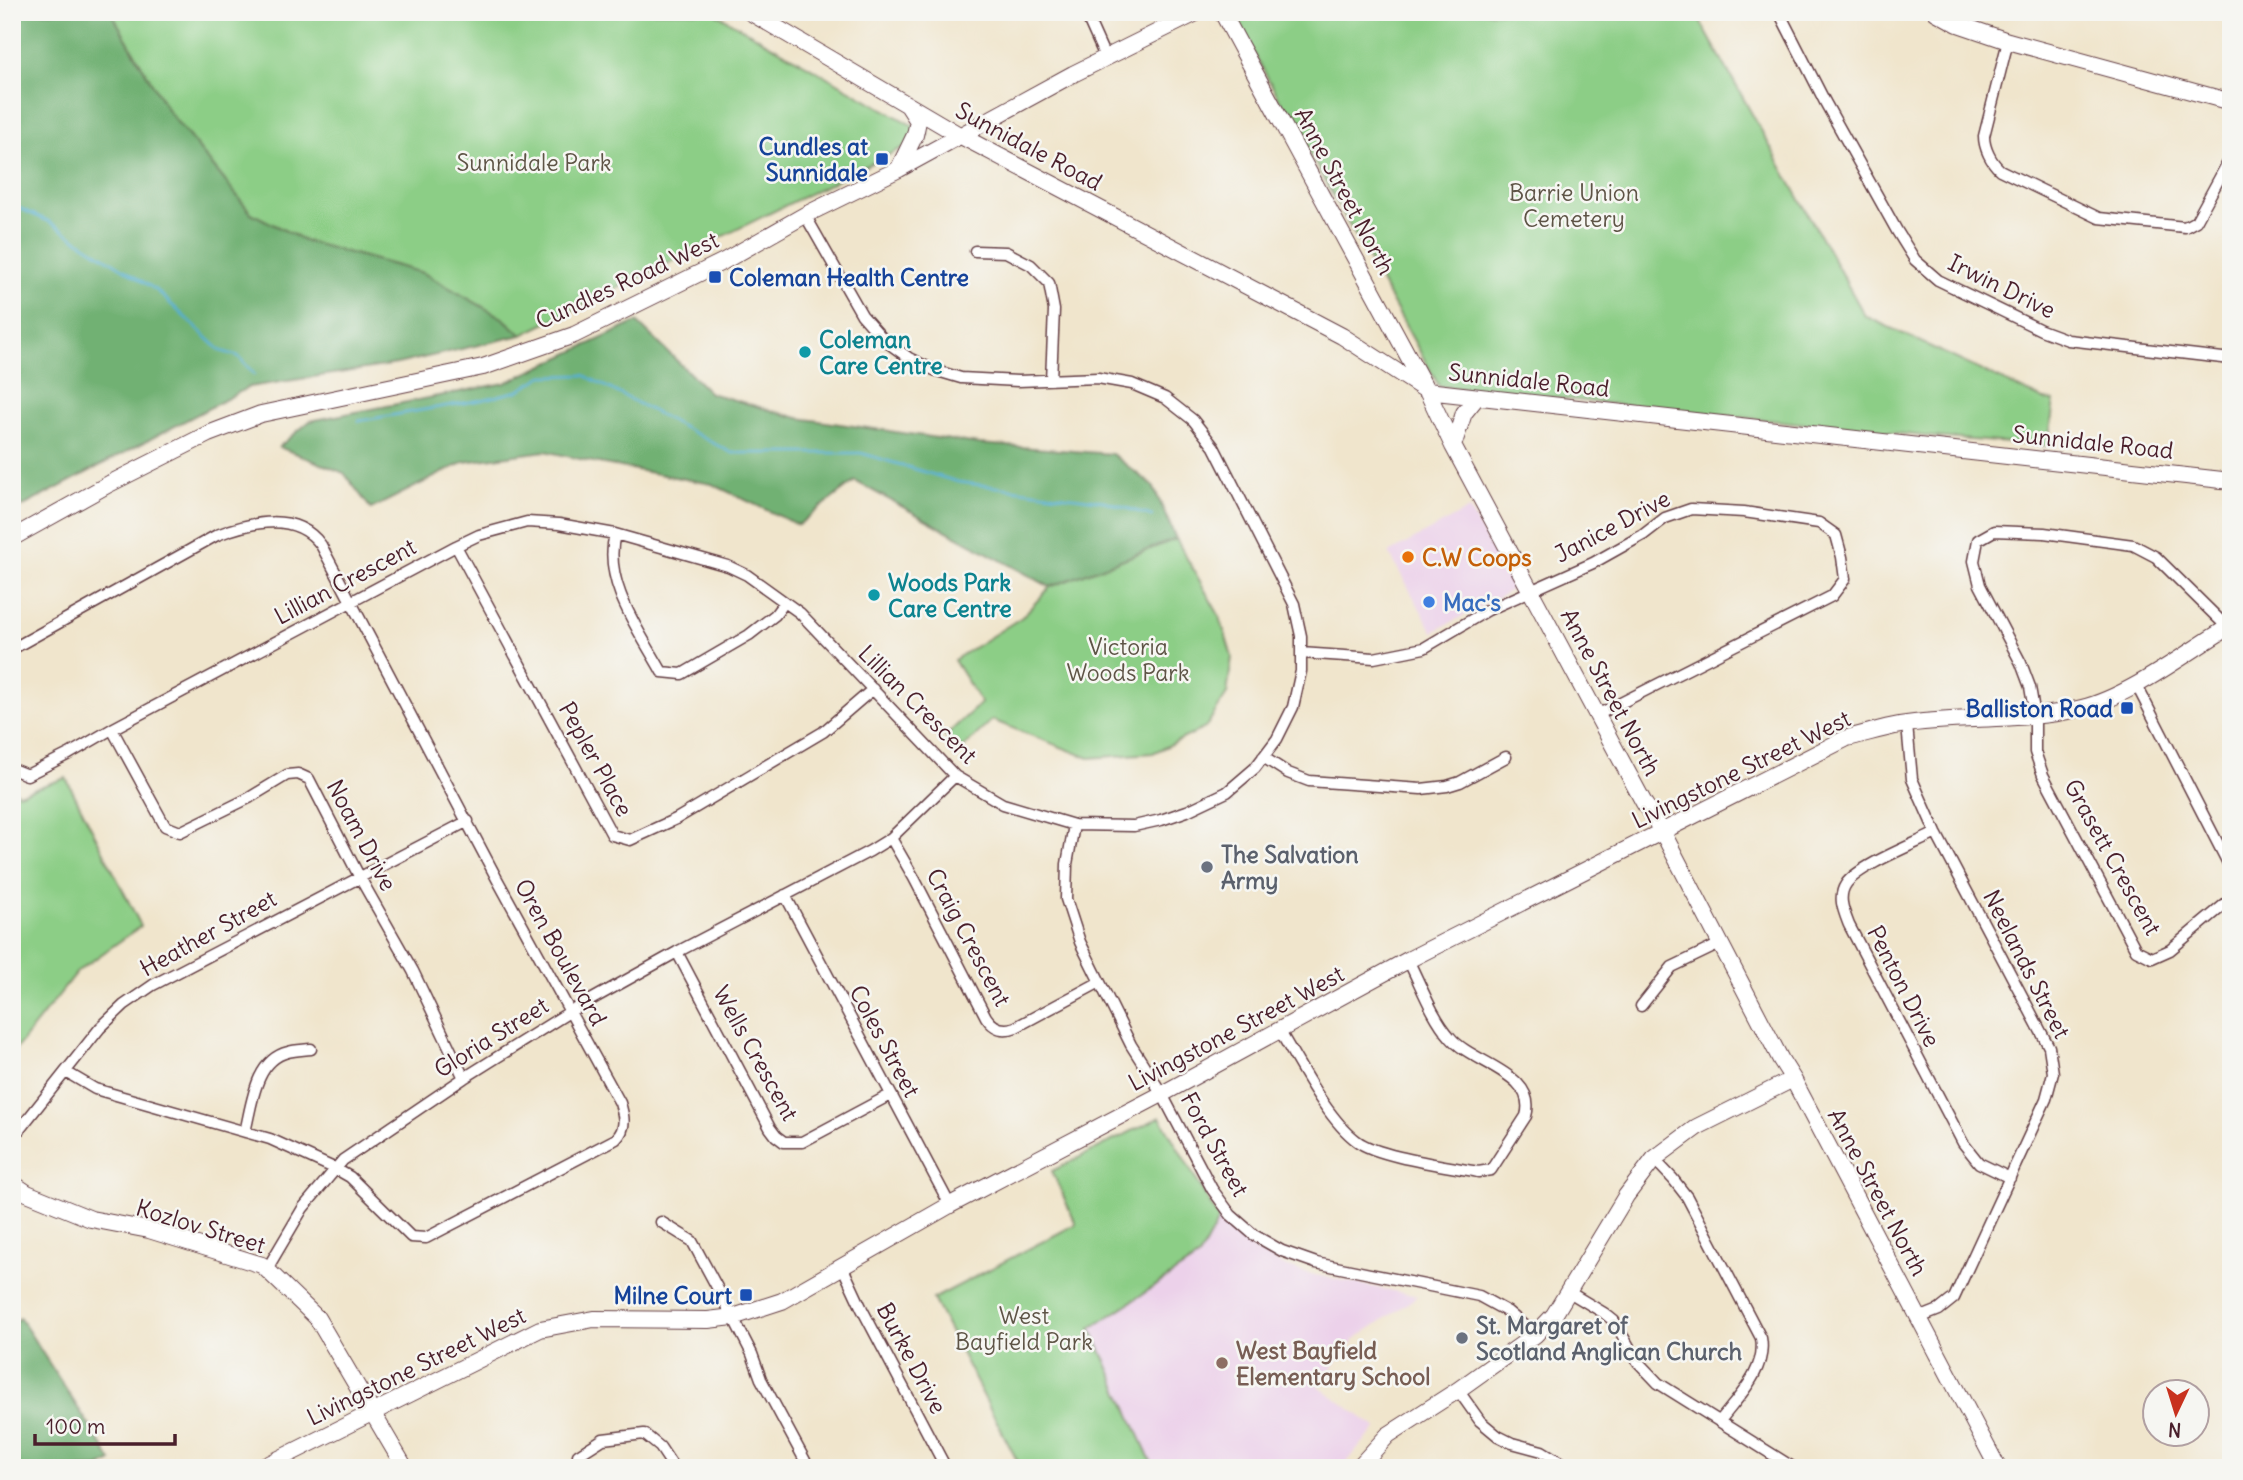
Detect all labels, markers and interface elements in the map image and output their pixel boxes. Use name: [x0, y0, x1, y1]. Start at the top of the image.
street label: Sunnidale Road: [951, 95, 1107, 197]
street label: Anne Street North: [1289, 102, 1401, 280]
place label: Cundles at Sunnidale: [759, 132, 868, 187]
park label: Sunnidale Park: [456, 148, 612, 177]
marker: Cundles at Sunnidale: [874, 151, 890, 167]
park label: Barrie Union Cemetery: [1509, 178, 1639, 233]
street label: Cundles Road West: [531, 225, 723, 335]
street label: Irwin Drive: [1944, 248, 2060, 324]
place label: Coleman Health Centre: [729, 263, 969, 292]
marker: Coleman Health Centre: [707, 269, 723, 285]
place label: Coleman Care Centre: [819, 325, 943, 380]
marker: Coleman Care Centre: [797, 344, 813, 360]
street label: Sunnidale Road: [1447, 357, 1611, 403]
street label: Sunnidale Road: [2011, 419, 2175, 465]
street label: Janice Drive: [1549, 483, 1675, 569]
street label: Lillian Crescent: [269, 531, 421, 630]
place label: C.W Coops: [1422, 543, 1532, 572]
marker: C.W Coops: [1400, 549, 1416, 565]
place label: Woods Park Care Centre: [888, 568, 1012, 623]
marker: Woods Park Care Centre: [866, 587, 882, 603]
place label: Mac's: [1443, 588, 1501, 617]
marker: Mac's: [1421, 594, 1437, 610]
street label: Anne Street North: [1555, 603, 1667, 781]
park label: Victoria Woods Park: [1067, 632, 1189, 687]
street label: Lillian Crescent: [853, 639, 984, 770]
place label: Balliston Road: [1965, 694, 2113, 723]
street label: Pepler Place: [553, 697, 639, 821]
marker: Balliston Road: [2119, 700, 2135, 716]
street label: Livingstone Street West: [1627, 703, 1855, 835]
street label: Noam Drive: [321, 774, 403, 896]
street label: Grasett Crescent: [2058, 774, 2168, 940]
place label: The Salvation Army: [1221, 840, 1359, 895]
marker: The Salvation Army: [1199, 859, 1215, 875]
street label: Craig Crescent: [921, 863, 1018, 1011]
street label: Oren Boulevard: [509, 873, 613, 1031]
street label: Heather Street: [135, 883, 282, 982]
street label: Neelands Street: [1977, 885, 2077, 1043]
street label: Penton Drive: [1861, 920, 1947, 1052]
street label: Livingstone Street West: [1123, 959, 1349, 1097]
street label: Wells Crescent: [707, 980, 805, 1126]
street label: Coles Street: [843, 980, 927, 1102]
street label: Gloria Street: [429, 990, 554, 1084]
street label: Ford Street: [1175, 1087, 1256, 1201]
street label: Anne Street North: [1822, 1103, 1934, 1281]
street label: Kozlov Street: [133, 1193, 269, 1259]
place label: Milne Court: [614, 1281, 732, 1310]
marker: Milne Court: [738, 1287, 754, 1303]
street label: Burke Drive: [871, 1297, 953, 1419]
street label: Livingstone Street West: [302, 1300, 530, 1432]
park label: West Bayfield Park: [955, 1301, 1093, 1356]
place label: St. Margaret of Scotland Anglican Church: [1476, 1311, 1742, 1366]
marker: St. Margaret of Scotland Anglican Church: [1454, 1330, 1470, 1346]
place label: West Bayfield Elementary School: [1236, 1336, 1430, 1391]
marker: West Bayfield Elementary School: [1214, 1355, 1230, 1371]
north arrow: [2142, 1378, 2212, 1448]
scale bar: [35, 1403, 175, 1447]
text: 100 m: [46, 1413, 105, 1440]
text: N: [2167, 1418, 2182, 1442]

